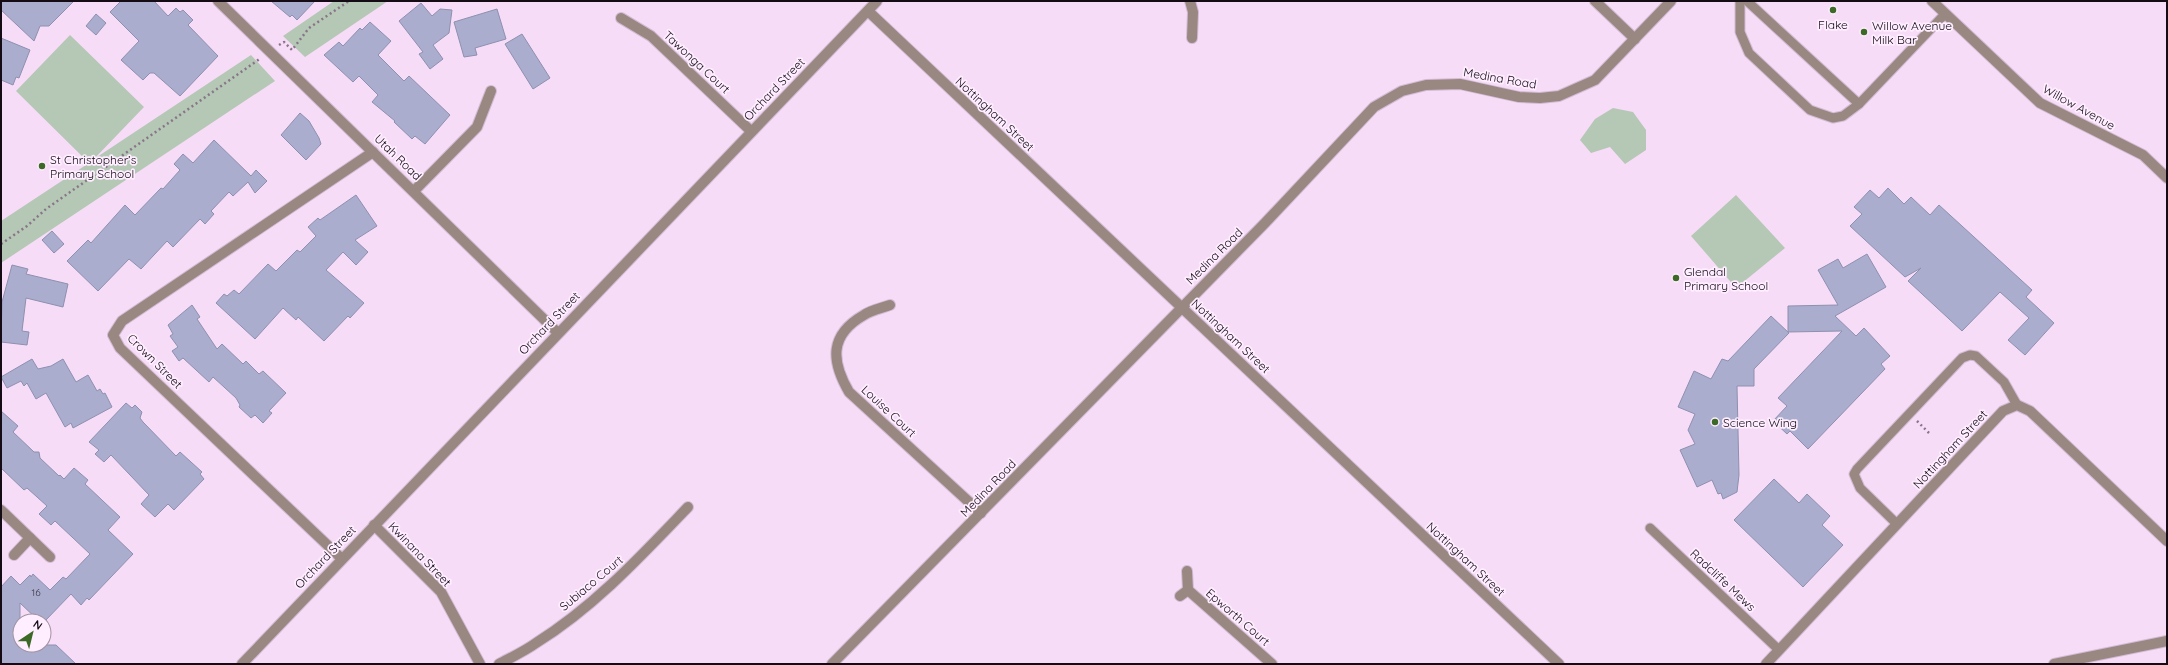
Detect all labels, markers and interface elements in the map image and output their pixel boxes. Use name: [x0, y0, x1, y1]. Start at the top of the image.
marker: Flake: [1828, 5, 1838, 15]
place label: Flake: [1818, 17, 1848, 32]
place label: Willow Avenue Milk Bar: [1872, 18, 1952, 47]
marker: Willow Avenue Milk Bar: [1859, 27, 1869, 37]
street label: Tawonga Court: [661, 28, 733, 96]
street label: Orchard Street: [740, 54, 808, 124]
street label: Medina Road: [1462, 64, 1538, 92]
street label: Nottingham Street: [953, 74, 1037, 154]
street label: Willow Avenue: [2040, 81, 2118, 133]
street label: Utah Road: [371, 131, 425, 183]
place label: St Christopher’s Primary School: [50, 152, 137, 181]
marker: St Christopher’s Primary School: [37, 161, 47, 171]
street label: Medina Road: [1183, 225, 1245, 287]
place label: Glendal Primary School: [1684, 264, 1768, 293]
marker: Glendal Primary School: [1671, 273, 1681, 283]
street label: Orchard Street: [515, 288, 583, 358]
street label: Nottingham Street: [1189, 296, 1273, 376]
street label: Crown Street: [124, 330, 186, 392]
street label: Louise Court: [859, 382, 919, 440]
street label: Nottingham Street: [1910, 407, 1990, 491]
place label: Science Wing: [1723, 415, 1797, 430]
marker: Science Wing: [1710, 417, 1720, 427]
street label: Medina Road: [957, 456, 1019, 520]
street label: Kwinana Street: [385, 519, 455, 589]
street label: Nottingham Street: [1424, 519, 1508, 599]
street label: Orchard Street: [291, 522, 359, 592]
street label: Radcliffe Mews: [1687, 546, 1759, 614]
street label: Subiaco Court: [556, 552, 626, 614]
street label: Epworth Court: [1203, 585, 1273, 649]
house number: 16: [31, 586, 41, 599]
north arrow: [12, 613, 52, 653]
text: N: [30, 617, 45, 633]

